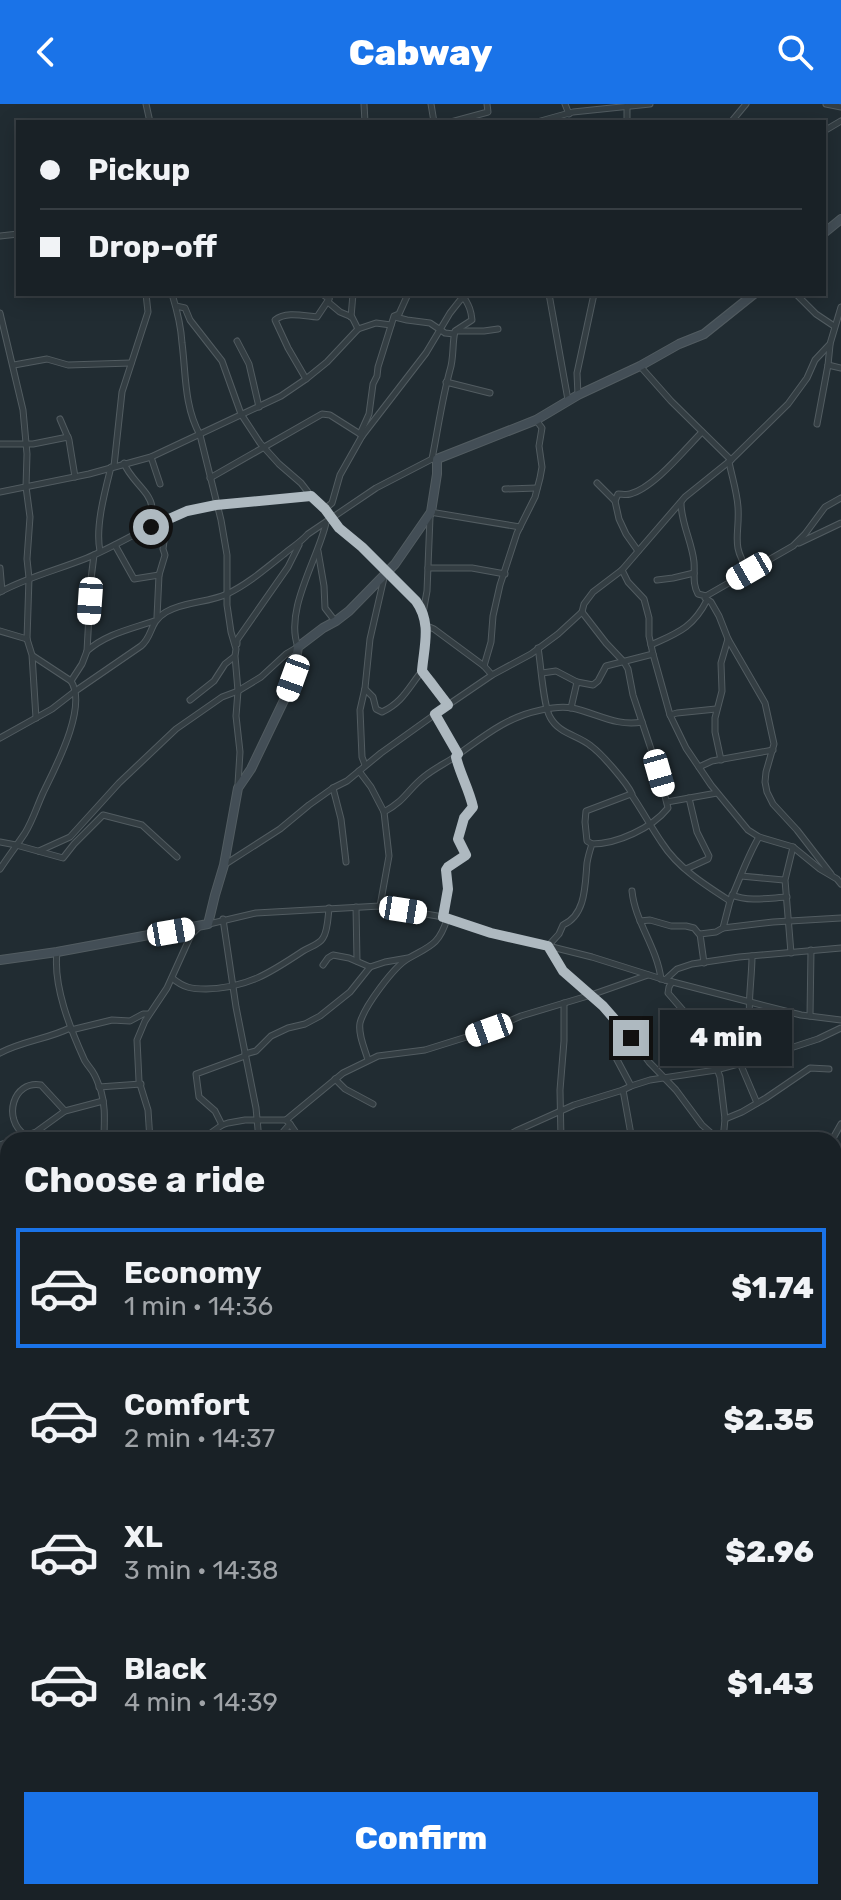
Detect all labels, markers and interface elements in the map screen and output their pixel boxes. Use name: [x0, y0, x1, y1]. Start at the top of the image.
icon: back: [24, 30, 68, 74]
icon: search: [773, 30, 817, 74]
text: Cabway: [349, 31, 492, 74]
text: Pickup: [88, 152, 190, 188]
text: Drop-off: [88, 229, 217, 265]
route start: [133, 509, 169, 545]
car: [722, 549, 776, 593]
car: [76, 576, 104, 626]
car: [274, 651, 312, 705]
car: [641, 747, 677, 799]
car: [377, 894, 429, 926]
car: [145, 916, 197, 948]
callout: 4 min: [659, 1010, 791, 1066]
car: [462, 1011, 516, 1049]
route end: [613, 1020, 649, 1056]
text: 4 min: [690, 1022, 762, 1053]
text: Choose a ride: [24, 1158, 265, 1201]
icon: car: [28, 1252, 100, 1324]
text: Economy: [124, 1255, 262, 1291]
text: $1.74: [731, 1270, 814, 1306]
text: 1 min · 14:36: [124, 1291, 273, 1322]
icon: car: [28, 1384, 100, 1456]
text: Comfort: [124, 1387, 250, 1423]
text: $2.35: [724, 1402, 814, 1438]
text: 2 min · 14:37: [124, 1423, 275, 1454]
icon: car: [28, 1516, 100, 1588]
text: XL: [124, 1519, 163, 1555]
text: $2.96: [725, 1534, 814, 1570]
text: 3 min · 14:38: [124, 1555, 279, 1586]
icon: car: [28, 1648, 100, 1720]
text: Black: [124, 1651, 207, 1687]
text: $1.43: [727, 1666, 814, 1702]
text: 4 min · 14:39: [124, 1687, 278, 1718]
button: Confirm: [24, 1792, 818, 1884]

